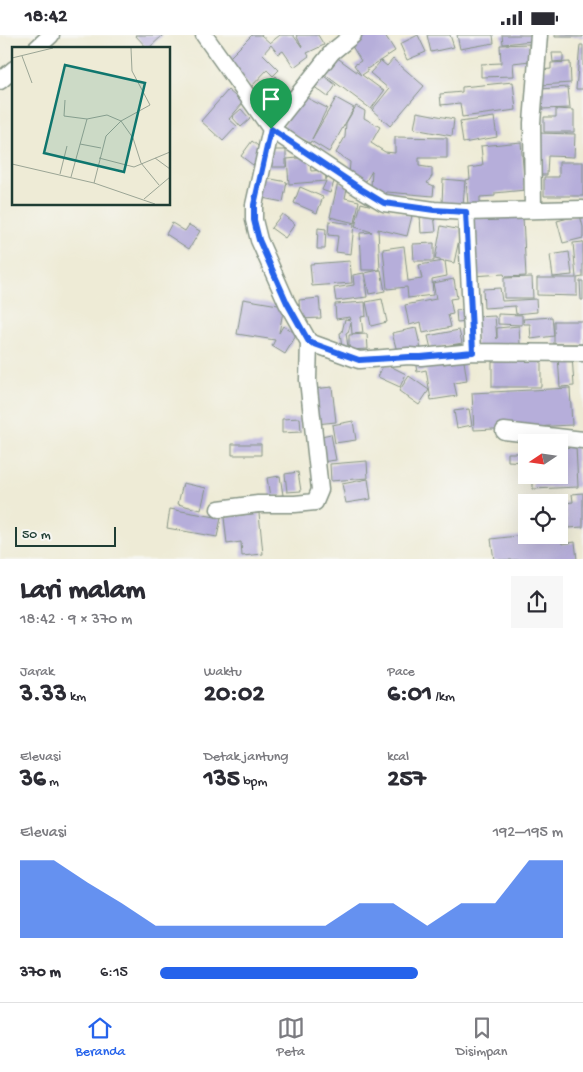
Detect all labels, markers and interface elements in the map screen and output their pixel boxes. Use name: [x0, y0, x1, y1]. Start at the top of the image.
text: 18:42: [25, 6, 67, 29]
inset map: [12, 47, 170, 205]
pin: [250, 78, 292, 129]
icon: arrive: [257, 85, 285, 113]
north arrow: [518, 434, 568, 484]
map controls: [518, 434, 568, 544]
button: locate: [518, 494, 568, 544]
scale bar: [15, 525, 116, 548]
text: 50 m: [22, 527, 51, 544]
text: Lari malam: [20, 575, 145, 608]
button: share: [511, 576, 563, 628]
text: 18:42 · 9 × 370 m: [20, 611, 132, 630]
text: Jarak: [20, 664, 54, 681]
text: Waktu: [204, 664, 242, 681]
text: Pace: [387, 664, 415, 681]
text: 3.33: [20, 681, 67, 710]
text: 20:02: [204, 681, 264, 710]
text: 6:01: [387, 681, 432, 710]
text: km: [67, 689, 86, 706]
text: /km: [432, 689, 455, 706]
text: Elevasi: [20, 749, 61, 766]
text: Detak jantung: [204, 749, 288, 766]
text: kcal: [387, 749, 409, 766]
text: 36: [20, 766, 46, 795]
text: 135: [204, 766, 240, 795]
text: 257: [387, 766, 426, 795]
text: m: [46, 774, 59, 791]
text: bpm: [240, 774, 267, 791]
text: Elevasi: [20, 824, 67, 843]
text: 192–195 m: [493, 824, 563, 843]
text: 370 m: [20, 964, 61, 983]
text: 6:15: [100, 964, 128, 983]
tab: Beranda: [76, 1014, 125, 1061]
tab: Peta: [276, 1014, 305, 1061]
tab: Disimpan: [456, 1014, 507, 1061]

